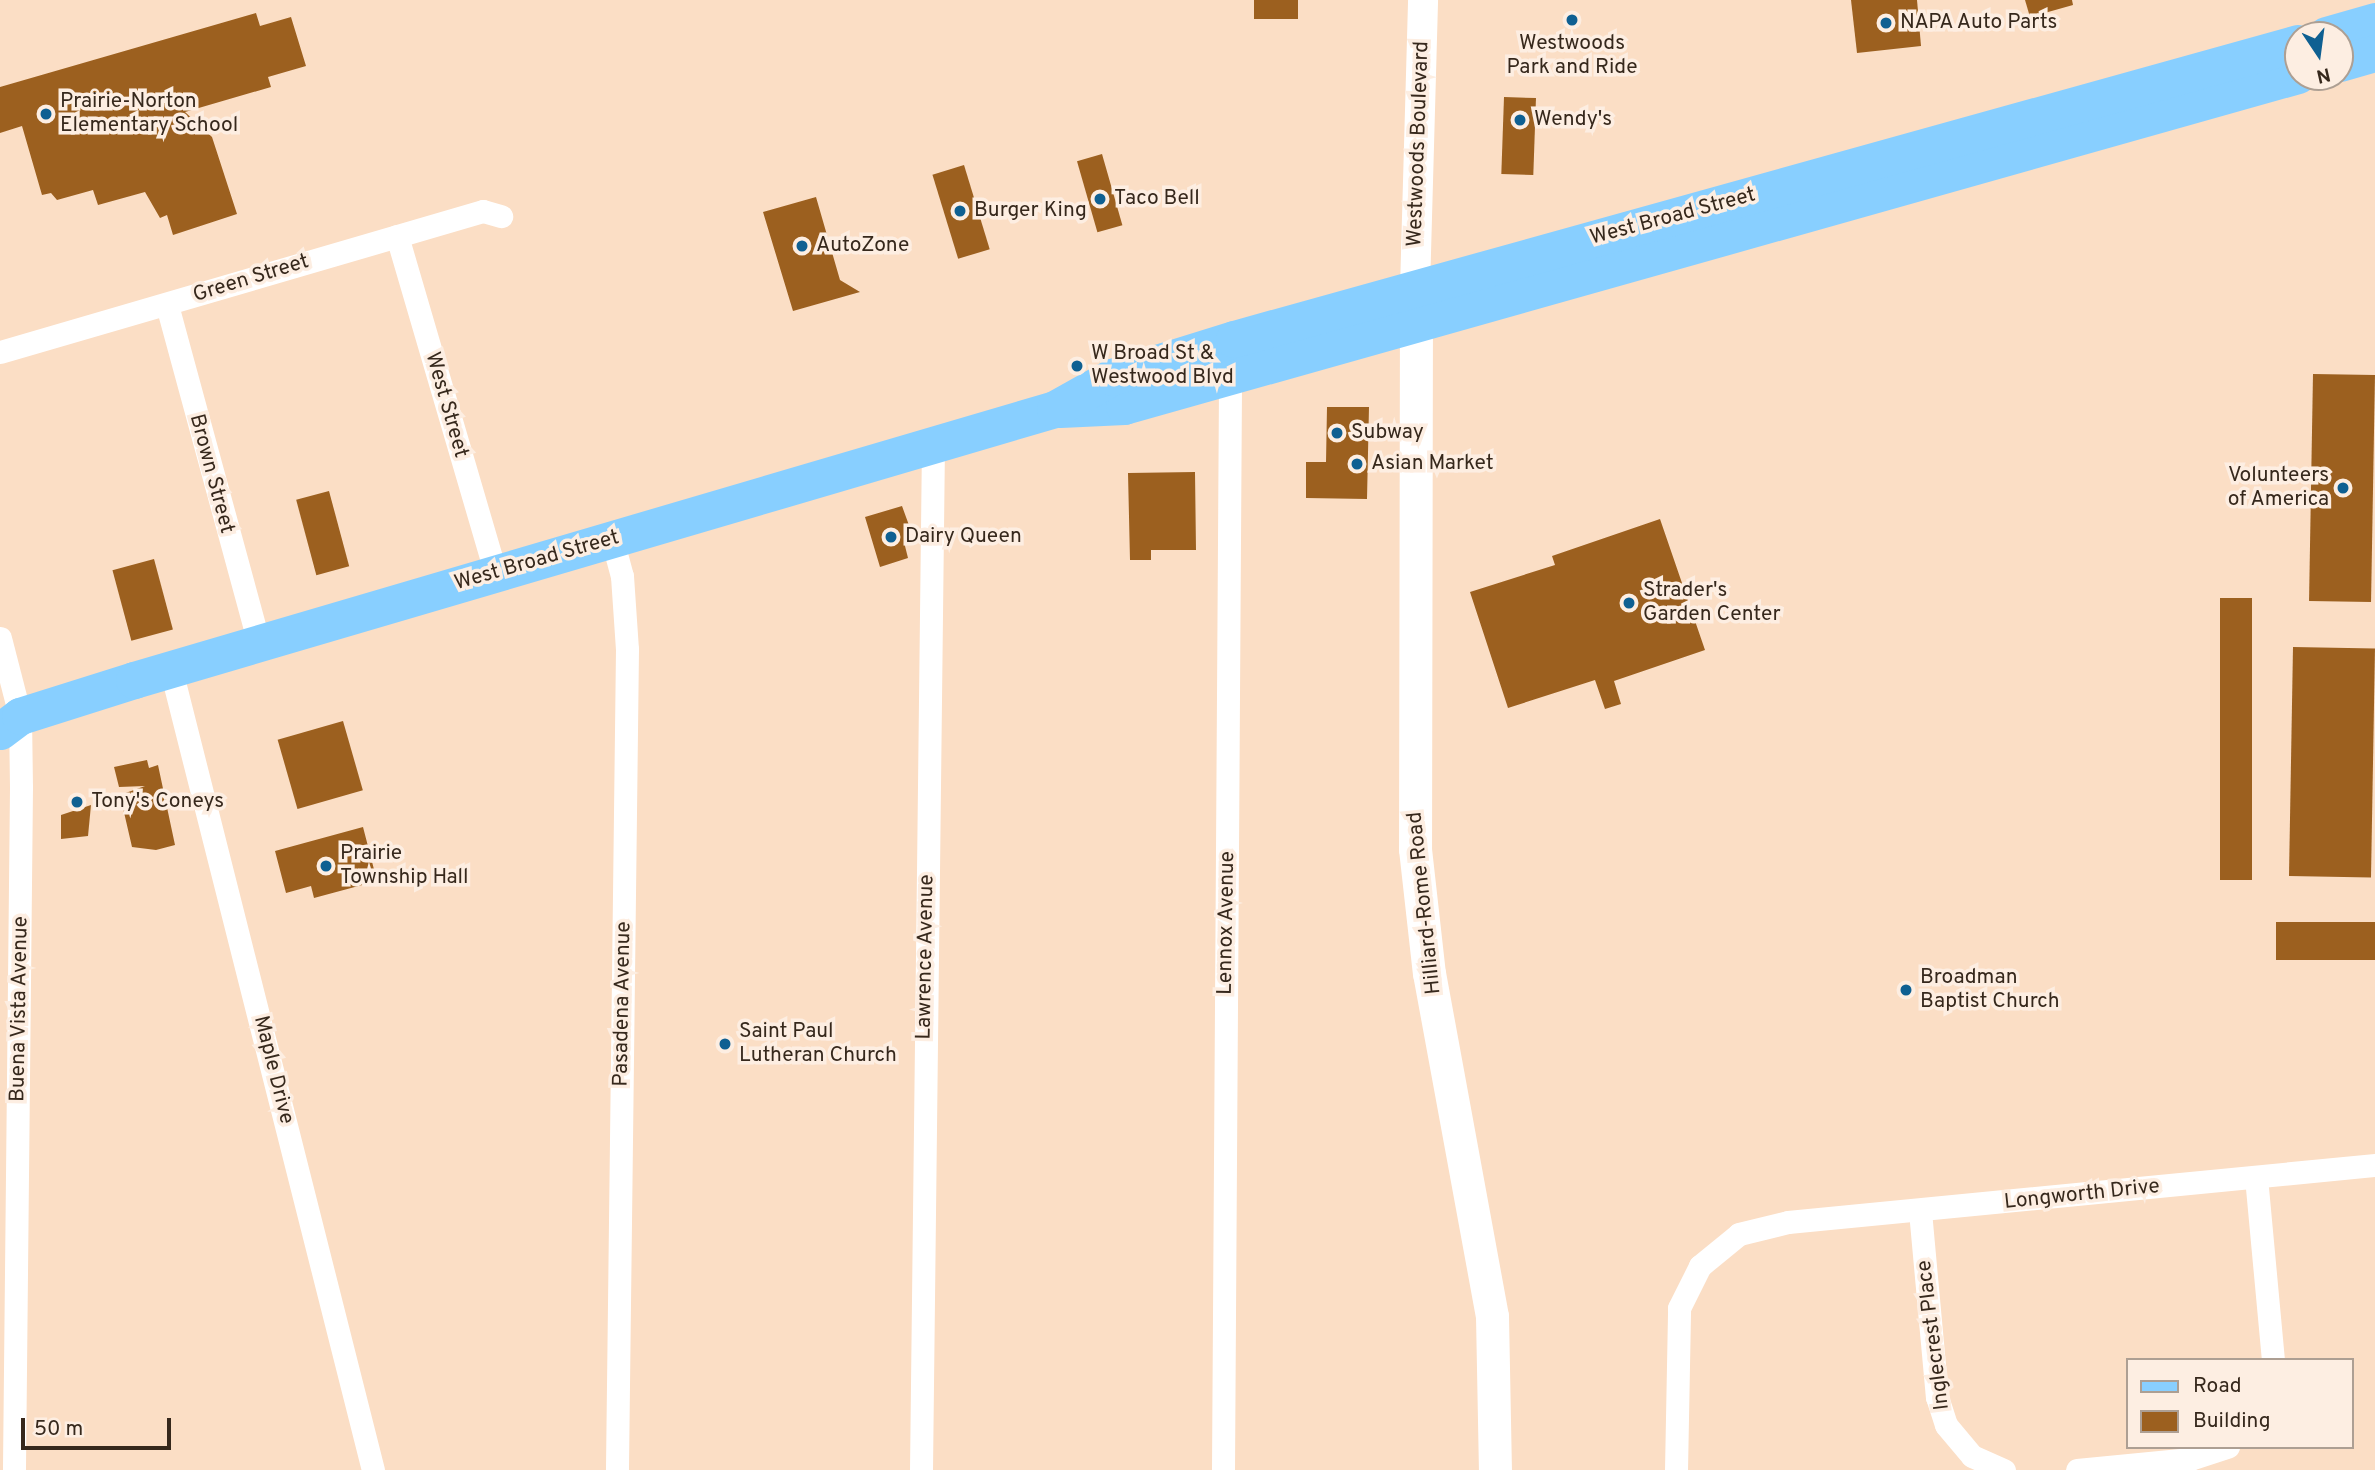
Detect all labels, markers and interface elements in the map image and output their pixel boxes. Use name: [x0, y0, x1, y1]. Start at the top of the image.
place label: NAPA Auto Parts: [1900, 10, 2059, 36]
marker: Westwoods Park and Ride: [1564, 12, 1580, 28]
marker: NAPA Auto Parts: [1878, 15, 1894, 31]
north arrow: [2284, 21, 2354, 91]
place label: Westwoods Park and Ride: [1507, 31, 1637, 81]
street label: Westwoods Boulevard: [1403, 41, 1435, 247]
text: N: [2314, 61, 2333, 88]
place label: Prairie-Norton Elementary School: [60, 89, 238, 139]
marker: Prairie-Norton Elementary School: [38, 106, 54, 122]
place label: Wendy's: [1534, 107, 1612, 133]
marker: Wendy's: [1512, 112, 1528, 128]
street label: West Broad Street: [1588, 183, 1758, 251]
place label: Taco Bell: [1114, 186, 1200, 212]
marker: Taco Bell: [1092, 191, 1108, 207]
place label: Burger King: [974, 198, 1087, 224]
marker: Burger King: [952, 203, 968, 219]
place label: AutoZone: [816, 233, 909, 259]
marker: AutoZone: [794, 238, 810, 254]
street label: Green Street: [190, 249, 312, 309]
place label: W Broad St & Westwood Blvd: [1091, 341, 1234, 391]
street label: West Street: [419, 349, 473, 461]
marker: W Broad St & Westwood Blvd: [1069, 358, 1085, 374]
street label: Brown Street: [183, 412, 239, 536]
place label: Subway: [1351, 420, 1424, 446]
marker: Subway: [1329, 425, 1345, 441]
place label: Asian Market: [1371, 451, 1494, 477]
marker: Asian Market: [1349, 456, 1365, 472]
place label: Volunteers of America: [2227, 463, 2329, 513]
marker: Volunteers of America: [2335, 480, 2351, 496]
place label: Dairy Queen: [905, 524, 1022, 550]
street label: West Broad Street: [452, 525, 622, 597]
marker: Dairy Queen: [883, 529, 899, 545]
place label: Strader's Garden Center: [1643, 578, 1781, 628]
marker: Strader's Garden Center: [1621, 595, 1637, 611]
place label: Tony's Coneys: [91, 789, 224, 815]
marker: Tony's Coneys: [69, 794, 85, 810]
street label: Hilliard-Rome Road: [1403, 811, 1447, 995]
place label: Prairie Township Hall: [340, 841, 469, 891]
street label: Lennox Avenue: [1213, 850, 1241, 996]
marker: Prairie Township Hall: [318, 858, 334, 874]
street label: Lawrence Avenue: [912, 874, 940, 1040]
street label: Buena Vista Avenue: [6, 915, 34, 1103]
street label: Pasadena Avenue: [609, 921, 637, 1087]
place label: Broadman Baptist Church: [1920, 965, 2060, 1015]
marker: Broadman Baptist Church: [1898, 982, 1914, 998]
street label: Maple Drive: [247, 1013, 299, 1127]
place label: Saint Paul Lutheran Church: [739, 1019, 897, 1069]
marker: Saint Paul Lutheran Church: [717, 1036, 733, 1052]
street label: Longworth Drive: [2003, 1174, 2161, 1216]
street label: Inglecrest Place: [1912, 1259, 1956, 1411]
legend: [2126, 1358, 2354, 1449]
text: Road: [2193, 1373, 2242, 1400]
scale bar: [24, 1404, 175, 1448]
text: Building: [2193, 1408, 2271, 1435]
text: 50 m: [34, 1416, 83, 1443]

